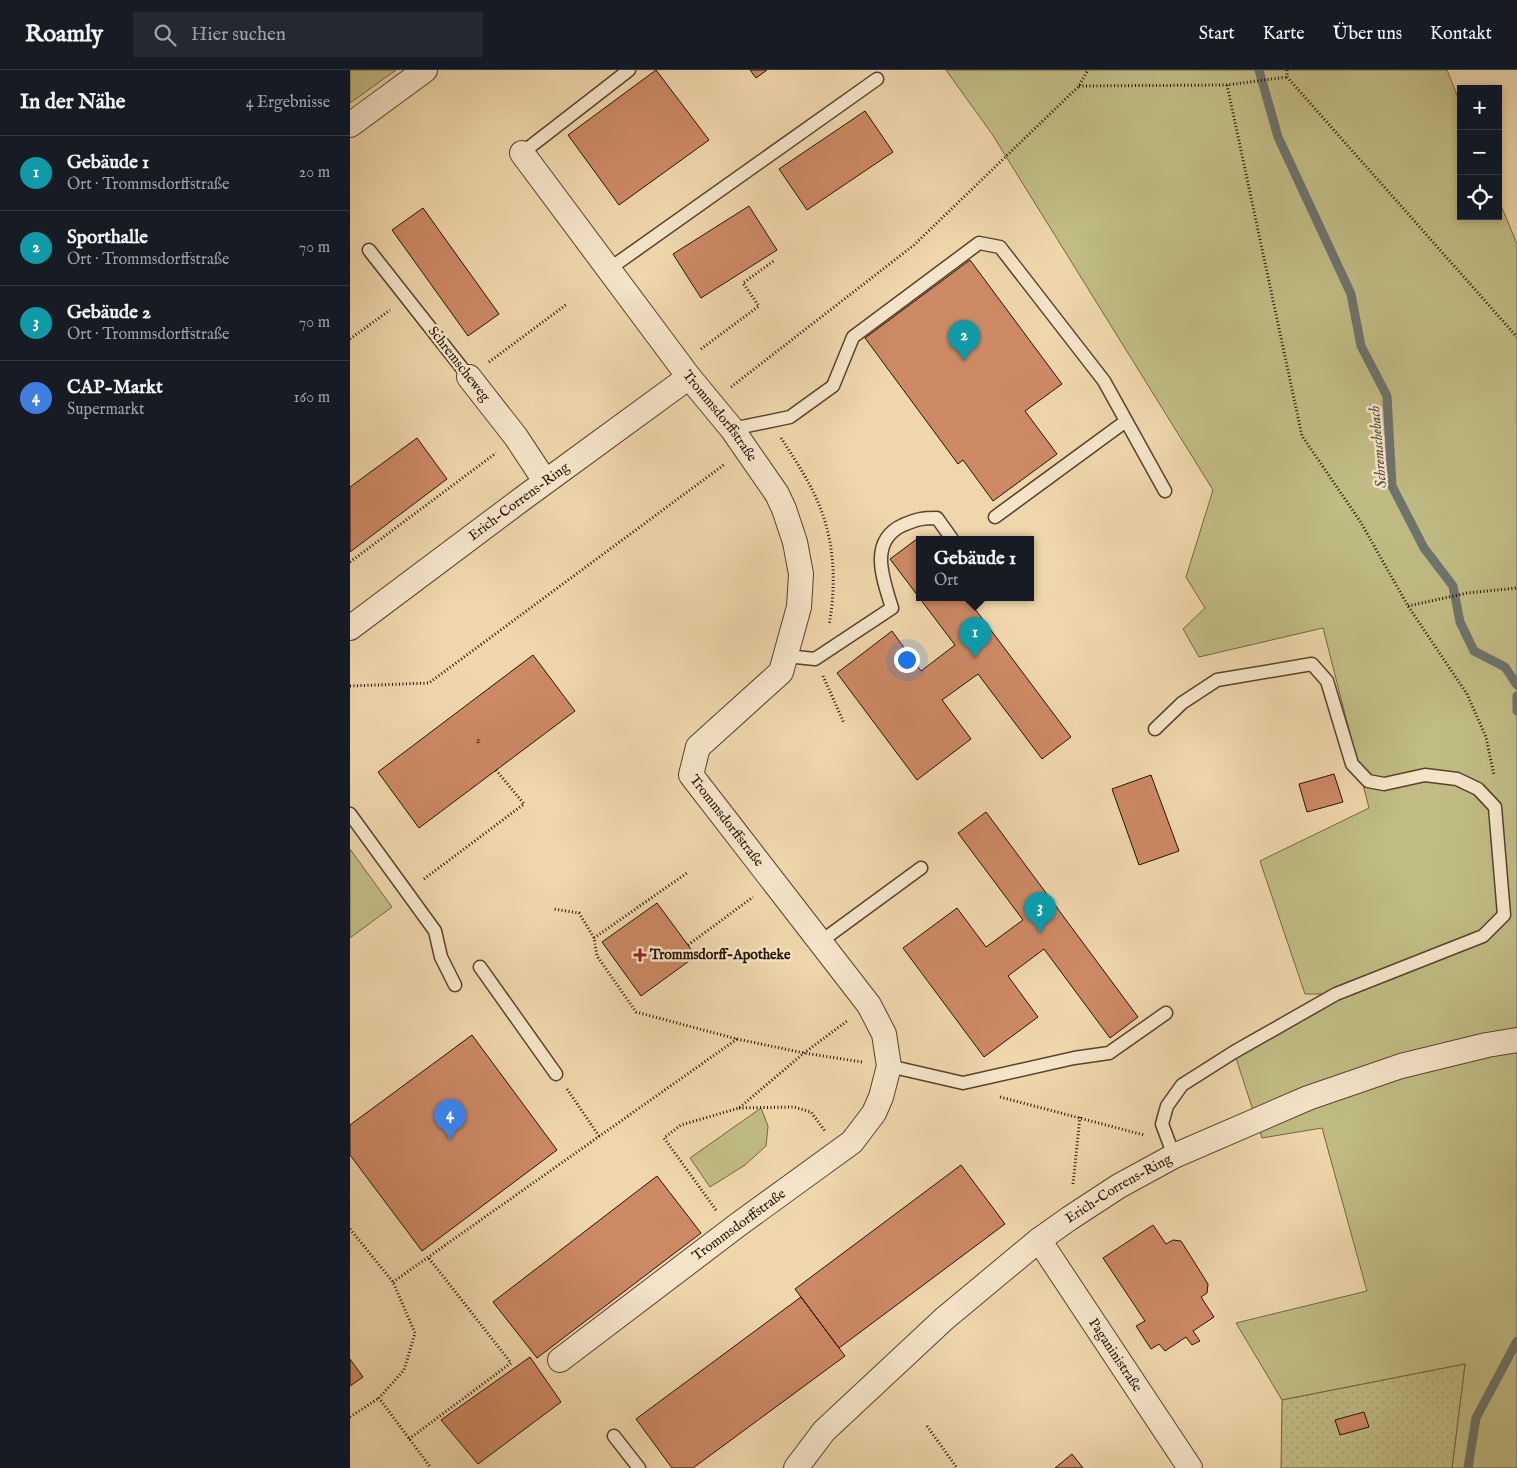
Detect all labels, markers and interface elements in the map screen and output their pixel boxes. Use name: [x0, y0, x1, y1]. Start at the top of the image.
search box: [133, 12, 483, 57]
text: Roamly: [25, 19, 103, 50]
icon: search: [151, 21, 179, 49]
text: Hier suchen: [191, 23, 286, 47]
text: Start: [1199, 23, 1235, 46]
text: Karte: [1263, 23, 1305, 46]
text: Über uns: [1333, 23, 1402, 46]
text: Kontakt: [1430, 23, 1492, 46]
map controls: [1457, 85, 1502, 220]
button: +: [1457, 85, 1502, 130]
text: In der Nähe: [20, 89, 126, 116]
text: 4 Ergebnisse: [246, 93, 330, 113]
button: −: [1457, 130, 1502, 175]
text: Gebäude 1: [67, 151, 149, 175]
text: 1: [33, 163, 39, 183]
text: 20 m: [299, 163, 330, 183]
text: Ort · Trommsdorffstraße: [67, 175, 229, 195]
button: locate: [1457, 175, 1502, 220]
text: Sporthalle: [67, 226, 148, 250]
text: 2: [32, 238, 40, 258]
text: 70 m: [299, 238, 330, 258]
text: Ort · Trommsdorffstraße: [67, 250, 229, 270]
text: Gebäude 2: [67, 301, 151, 325]
text: 3: [33, 313, 39, 333]
text: 70 m: [299, 313, 330, 333]
pin: 2: [948, 320, 980, 361]
street label: Schremscheweg: [424, 323, 494, 406]
text: Ort · Trommsdorffstraße: [67, 325, 229, 345]
street label: Trommsdorffstraße: [678, 367, 761, 466]
text: CAP-Markt: [67, 376, 163, 400]
text: 4: [32, 388, 40, 408]
text: 160 m: [294, 388, 330, 408]
text: Supermarkt: [67, 400, 145, 420]
water label: Schremschebach: [1365, 404, 1391, 489]
street label: Erich-Correns-Ring: [465, 458, 573, 545]
popup: [916, 536, 1034, 601]
text: Gebäude 1: [934, 547, 1016, 571]
text: Ort: [934, 571, 959, 591]
pin: 1: [959, 617, 991, 658]
your location: [894, 647, 920, 673]
house number: 2: [475, 733, 481, 747]
street label: Trommsdorffstraße: [685, 771, 768, 871]
pin: 3: [1024, 892, 1056, 933]
place label: Trommsdorff-Apotheke: [649, 946, 791, 964]
marker: Trommsdorff-Apotheke: [634, 949, 646, 961]
pin: 4: [434, 1099, 466, 1140]
street label: Erich-Correns-Ring: [1062, 1150, 1175, 1228]
street label: Trommsdorffstraße: [689, 1185, 790, 1265]
street label: Paganinistraße: [1084, 1315, 1146, 1396]

